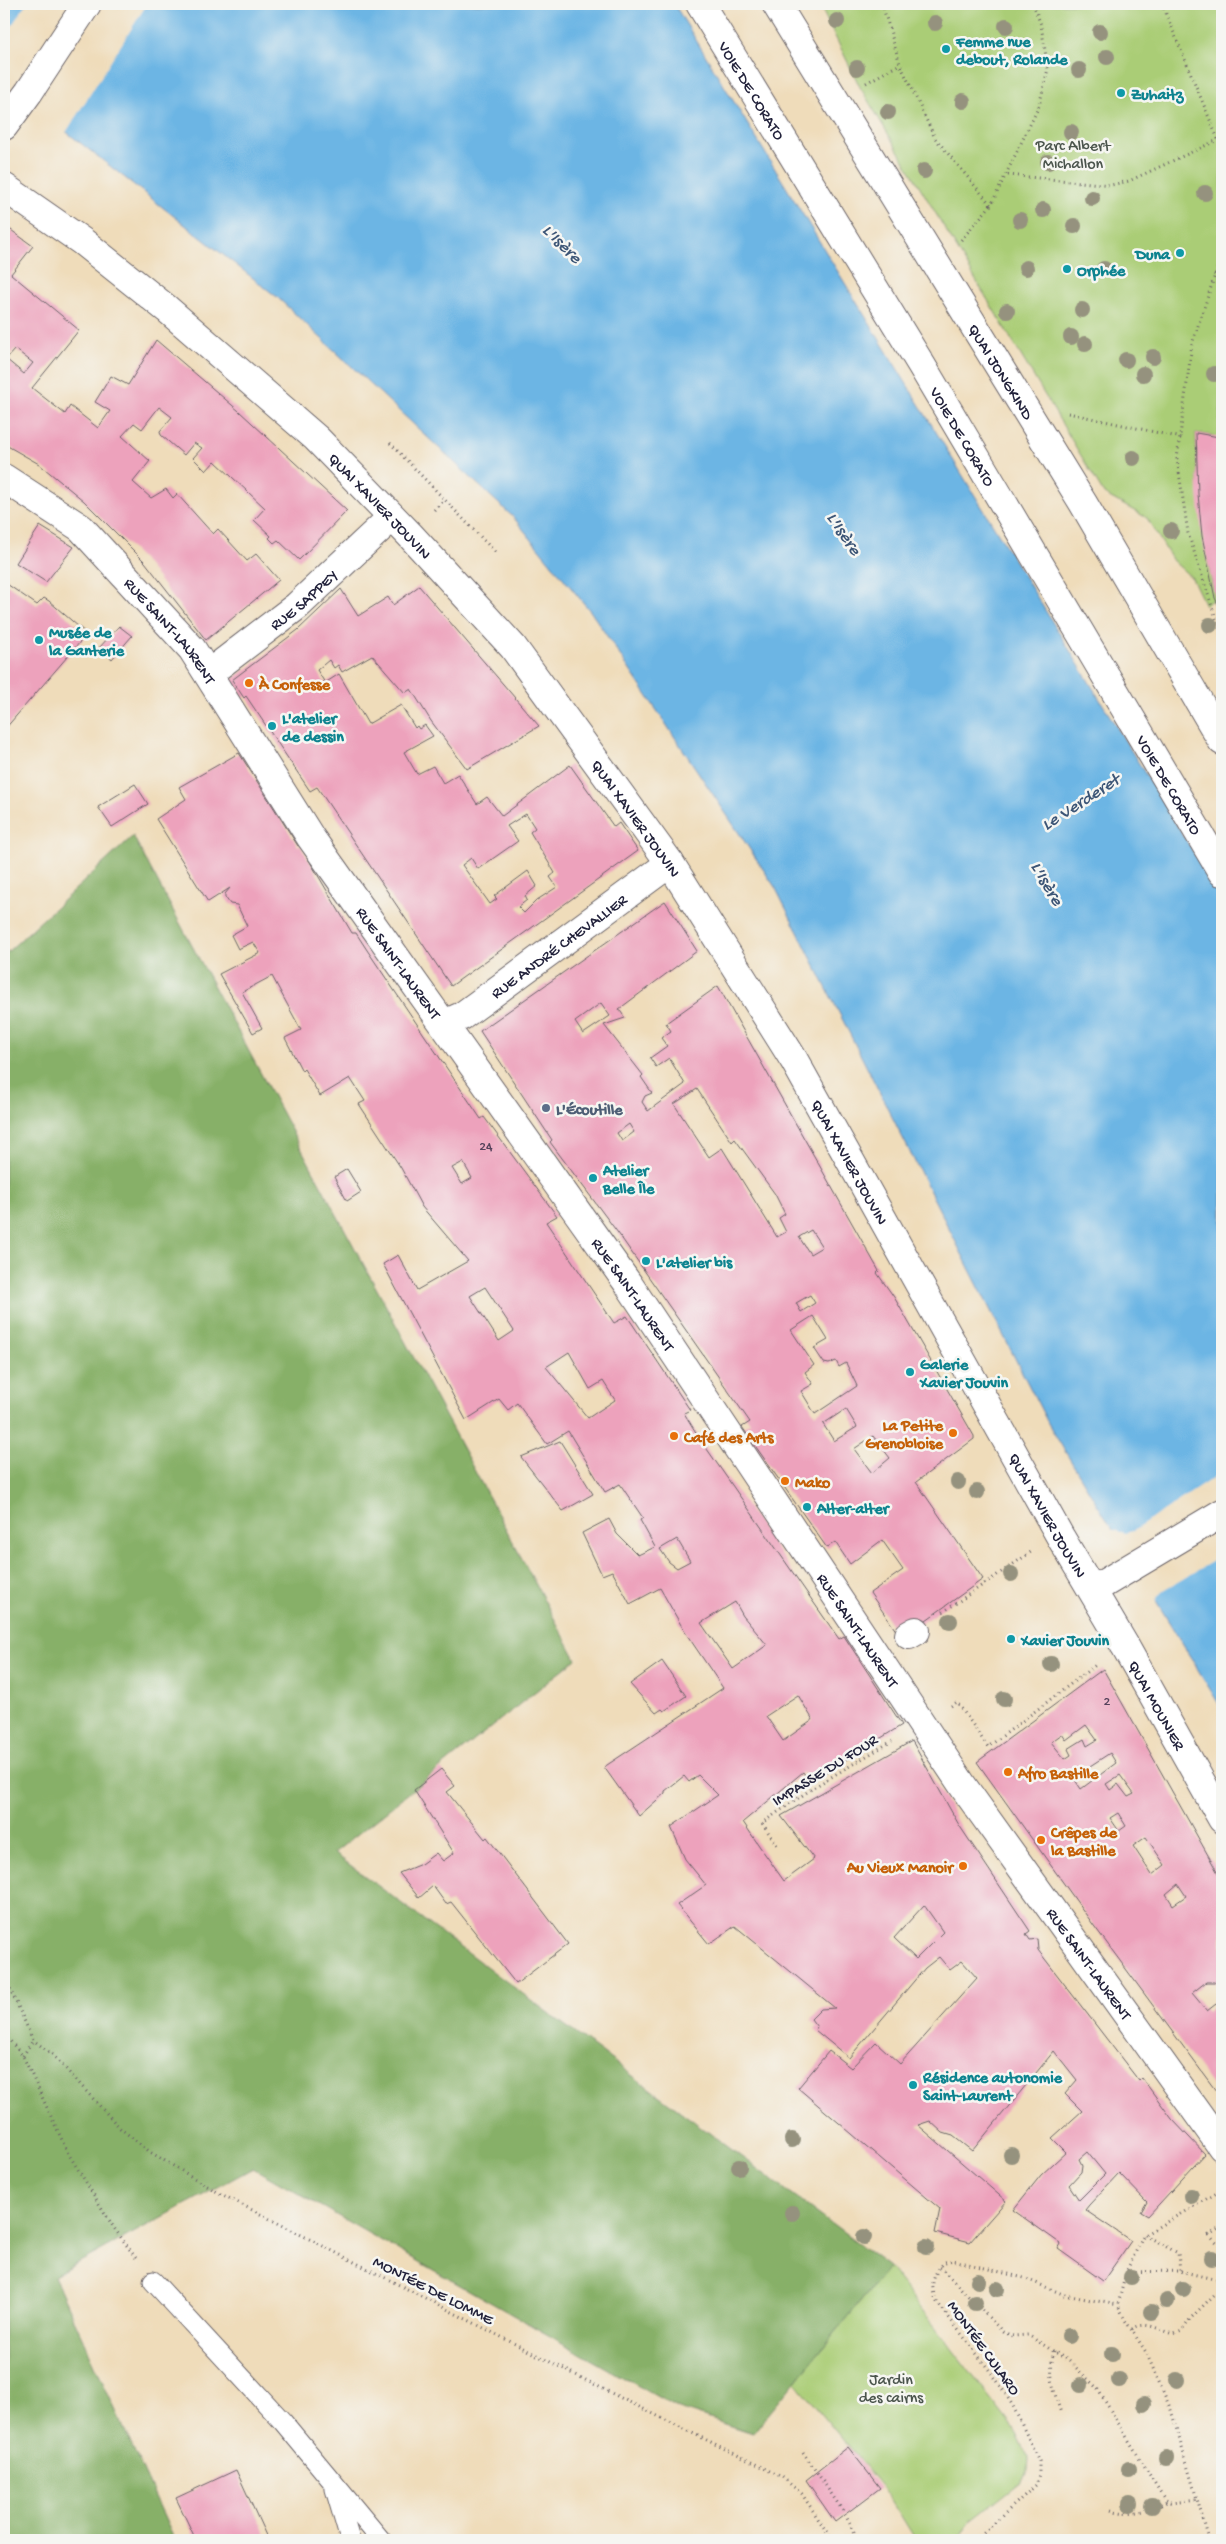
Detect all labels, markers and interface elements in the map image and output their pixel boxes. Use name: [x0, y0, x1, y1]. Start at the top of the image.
place label: Femme nue debout, Rolande: [955, 34, 1068, 71]
street label: VOIE DE CORATO: [712, 38, 787, 145]
marker: Femme nue debout, Rolande: [940, 43, 952, 55]
marker: Zuhaitz: [1115, 87, 1127, 99]
place label: Zuhaitz: [1131, 87, 1184, 106]
park label: Parc Albert Michallon: [1035, 138, 1112, 175]
water label: L'Isère: [537, 221, 586, 269]
place label: Duna: [1134, 247, 1171, 266]
marker: Duna: [1174, 247, 1186, 259]
marker: Orphée: [1061, 263, 1073, 275]
place label: Orphée: [1077, 263, 1126, 282]
street label: QUAI JONGKIND: [962, 321, 1036, 425]
street label: VOIE DE CORATO: [923, 384, 997, 491]
street label: QUAI XAVIER JOUVIN: [323, 450, 434, 565]
water label: L'Isère: [821, 509, 865, 560]
street label: RUE SAPPEY: [267, 567, 343, 636]
street label: RUE SAINT-LAURENT: [118, 575, 218, 689]
place label: Musée de la Ganterie: [48, 625, 125, 662]
marker: Musée de la Ganterie: [33, 634, 45, 646]
place label: À Confesse: [258, 675, 331, 696]
marker: À Confesse: [243, 677, 255, 689]
place label: L'atelier de dessin: [282, 711, 344, 748]
marker: L'atelier de dessin: [266, 720, 278, 732]
street label: VOIE DE CORATO: [1130, 732, 1204, 840]
street label: QUAI XAVIER JOUVIN: [585, 757, 683, 882]
water label: Le Verderet: [1038, 768, 1127, 836]
water label: L'Isère: [1025, 859, 1067, 910]
street label: RUE ANDRÉ CHEVALLIER: [489, 892, 632, 1004]
street label: RUE SAINT-LAURENT: [350, 905, 443, 1025]
street label: QUAI XAVIER JOUVIN: [805, 1097, 890, 1229]
place label: L'Écoutille: [556, 1101, 623, 1121]
marker: L'Écoutille: [540, 1102, 552, 1114]
house number: 24: [479, 1139, 493, 1156]
place label: Atelier Belle Île: [602, 1163, 655, 1200]
marker: Atelier Belle Île: [587, 1172, 599, 1184]
street label: RUE SAINT-LAURENT: [586, 1235, 677, 1357]
marker: L'atelier bis: [640, 1255, 652, 1267]
place label: L'atelier bis: [656, 1255, 733, 1274]
place label: Galerie Xavier Jouvin: [919, 1357, 1008, 1394]
marker: Galerie Xavier Jouvin: [904, 1366, 916, 1378]
place label: La Petite Grenobloise: [865, 1418, 944, 1455]
marker: La Petite Grenobloise: [947, 1427, 959, 1439]
place label: Café des Arts: [683, 1429, 774, 1449]
marker: Café des Arts: [668, 1430, 680, 1442]
street label: QUAI XAVIER JOUVIN: [1003, 1451, 1089, 1582]
marker: Mako: [779, 1475, 791, 1487]
place label: Mako: [795, 1475, 831, 1494]
marker: Alter-alter: [801, 1501, 813, 1513]
place label: Alter-alter: [816, 1501, 891, 1520]
street label: RUE SAINT-LAURENT: [811, 1571, 901, 1693]
marker: Xavier Jouvin: [1005, 1633, 1017, 1645]
place label: Xavier Jouvin: [1020, 1633, 1109, 1652]
street label: QUAI MOUNIER: [1122, 1658, 1188, 1755]
house number: 2: [1104, 1694, 1111, 1711]
street label: IMPASSE DU FOUR: [770, 1732, 883, 1812]
place label: Afro Bastille: [1017, 1765, 1099, 1785]
marker: Afro Bastille: [1002, 1766, 1014, 1778]
place label: Crêpes de la Bastille: [1050, 1825, 1118, 1862]
marker: Crêpes de la Bastille: [1035, 1834, 1047, 1846]
place label: Au Vieux Manoir: [846, 1860, 955, 1879]
marker: Au Vieux Manoir: [957, 1860, 969, 1872]
street label: RUE SAINT-LAURENT: [1041, 1906, 1134, 2026]
place label: Résidence autonomie Saint-Laurent: [922, 2070, 1063, 2107]
marker: Résidence autonomie Saint-Laurent: [907, 2079, 919, 2091]
street label: MONTÉE DE LOMME: [369, 2253, 497, 2331]
street label: MONTÉE CULARO: [941, 2298, 1023, 2400]
park label: Jardin des cairns: [859, 2372, 924, 2409]

